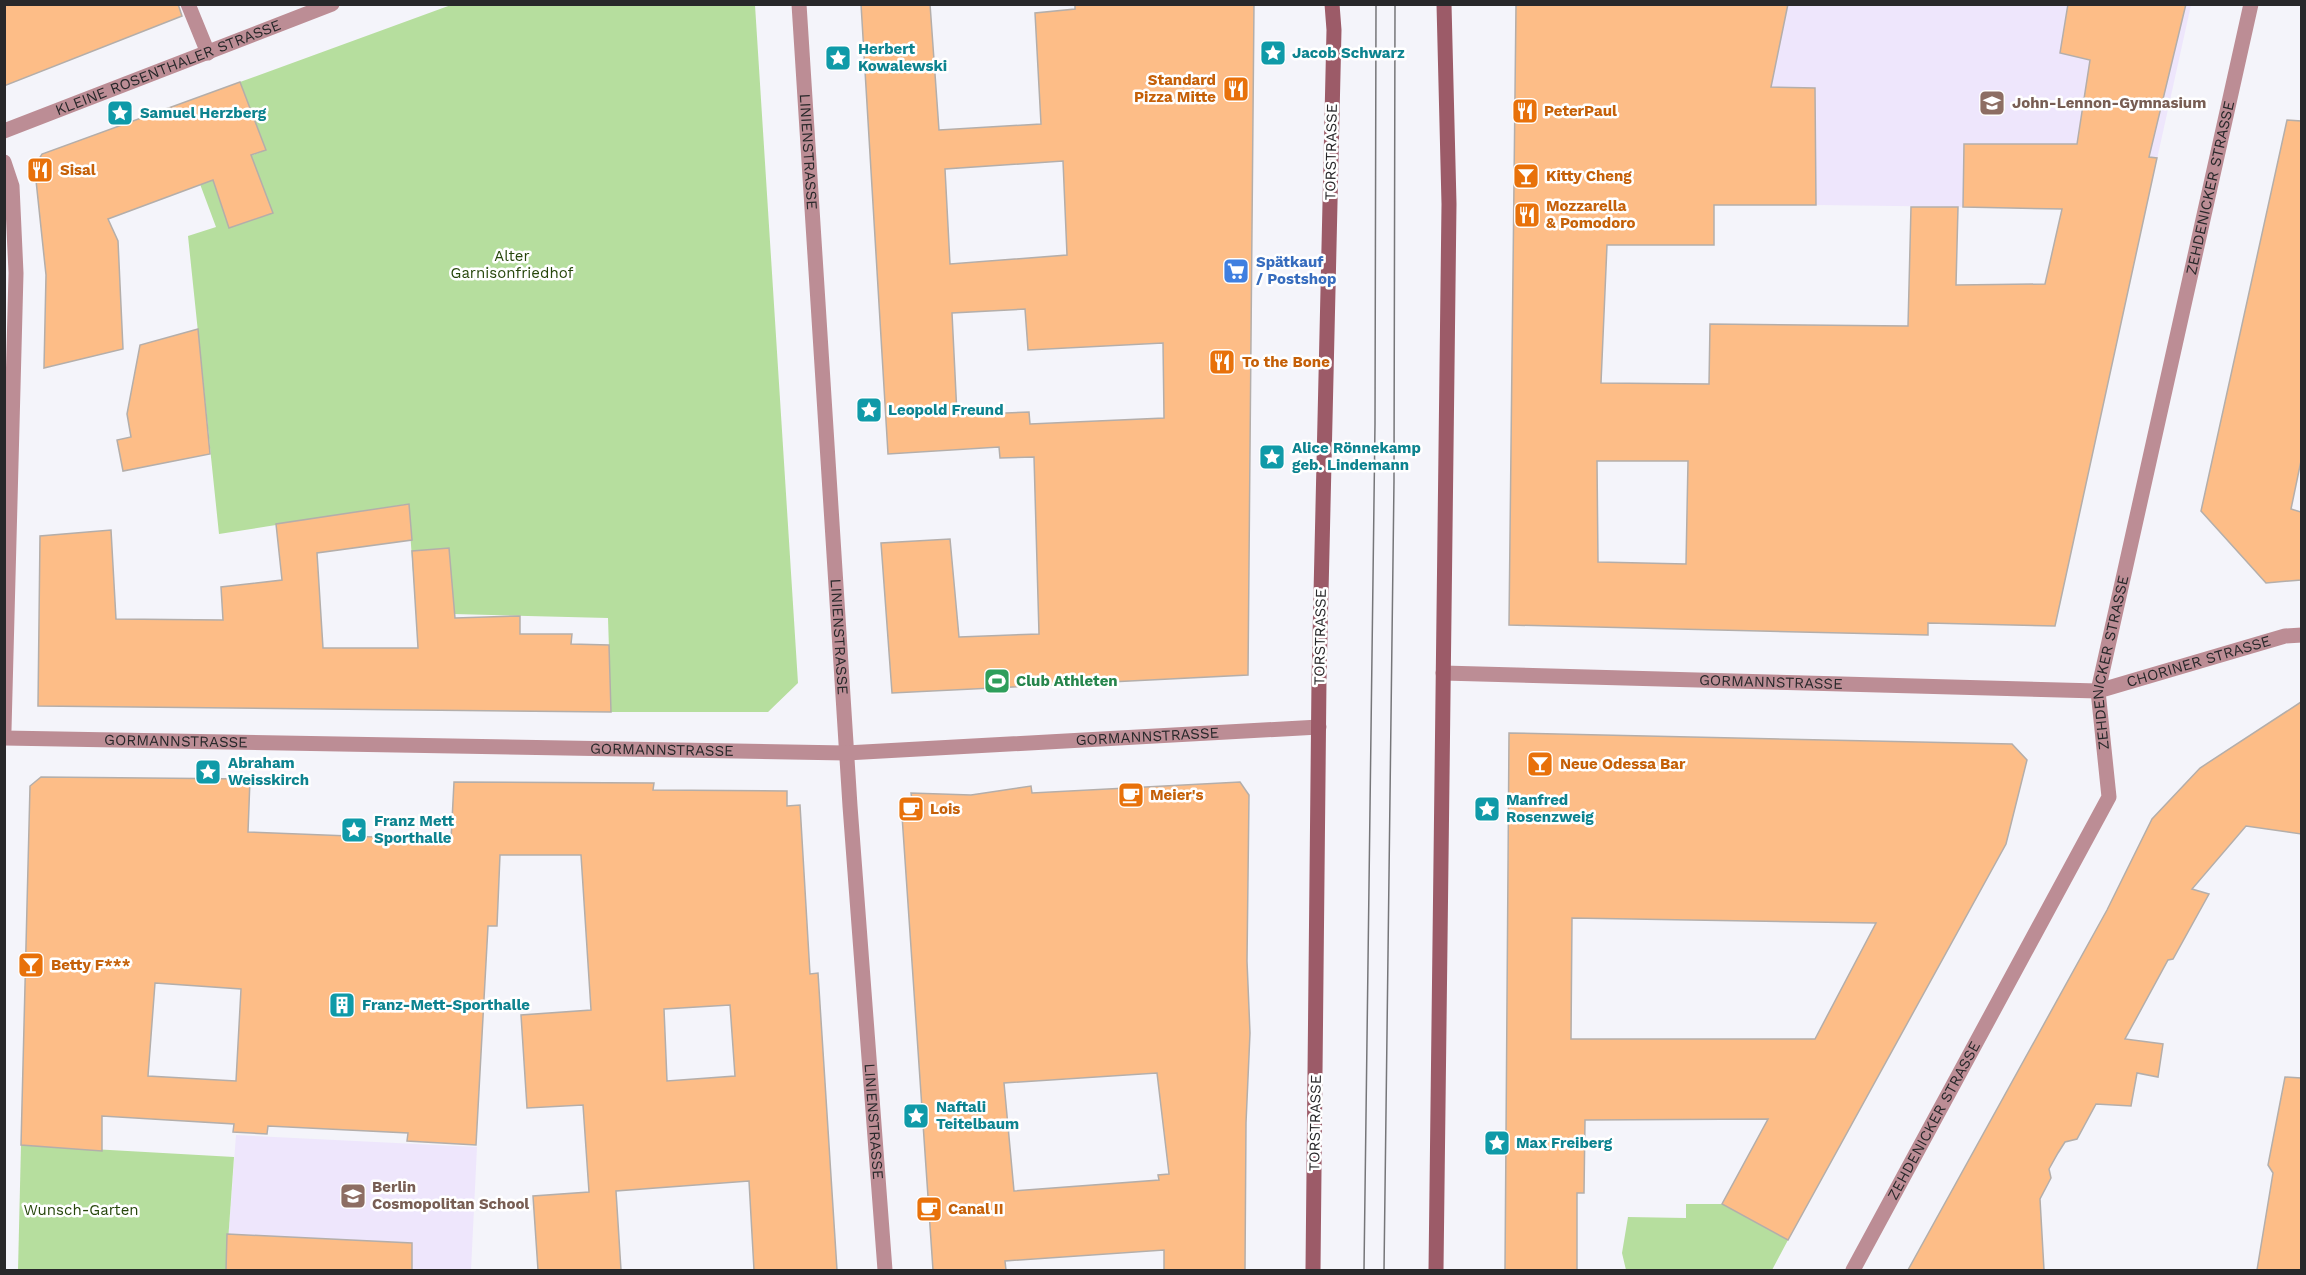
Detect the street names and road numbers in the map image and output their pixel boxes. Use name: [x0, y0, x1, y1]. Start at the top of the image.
street label: KLEINE ROSENTHALER STRASSE: [53, 16, 283, 119]
street label: LINIENSTRASSE: [796, 93, 821, 210]
street label: ZEHDENICKER STRASSE: [2182, 99, 2238, 276]
street label: TORSTRASSE: [1321, 103, 1341, 201]
street label: ZEHDENICKER STRASSE: [2089, 573, 2133, 751]
street label: LINIENSTRASSE: [827, 578, 852, 695]
street label: TORSTRASSE: [1310, 588, 1330, 686]
street label: CHORINER STRASSE: [2124, 632, 2273, 691]
street label: GORMANNSTRASSE: [1699, 671, 1843, 693]
street label: GORMANNSTRASSE: [1075, 724, 1220, 749]
street label: GORMANNSTRASSE: [104, 731, 248, 751]
street label: GORMANNSTRASSE: [590, 739, 734, 760]
street label: ZEHDENICKER STRASSE: [1884, 1038, 1984, 1203]
street label: LINIENSTRASSE: [860, 1063, 887, 1180]
street label: TORSTRASSE: [1305, 1074, 1325, 1172]

